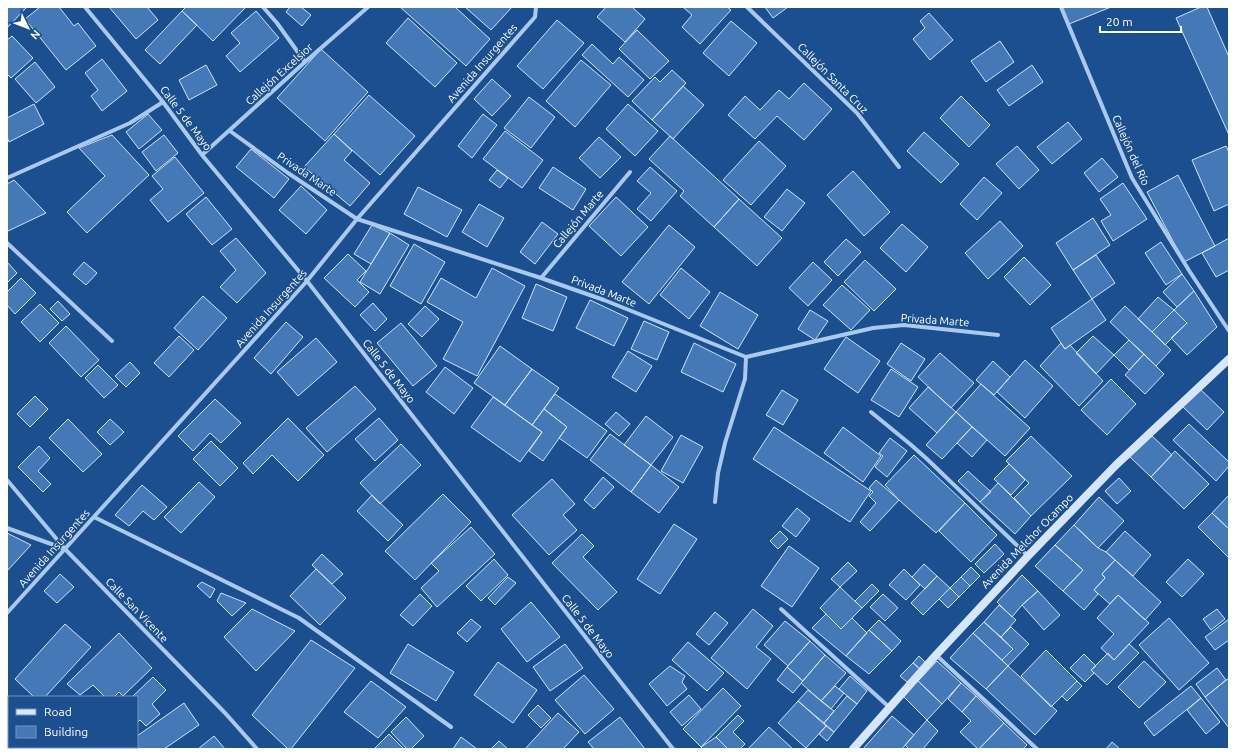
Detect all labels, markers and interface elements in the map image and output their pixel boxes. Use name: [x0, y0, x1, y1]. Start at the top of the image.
north arrow: [8, 8, 48, 48]
scale bar: [1100, 8, 1181, 34]
text: 20 m: [1106, 15, 1133, 28]
street label: Avenida Insurgentes: [445, 21, 520, 105]
text: N: [28, 28, 43, 42]
street label: Callejón Excelsior: [243, 40, 316, 107]
street label: Callejón Santa Cruz: [795, 40, 871, 116]
street label: Calle 5 de Mayo: [158, 83, 214, 153]
street label: Callejón del Río: [1110, 113, 1152, 187]
street label: Privada Marte: [275, 150, 339, 198]
street label: Callejón Marte: [550, 188, 606, 250]
street label: Avenida Insurgentes: [233, 267, 309, 349]
street label: Privada Marte: [570, 273, 638, 309]
street label: Privada Marte: [900, 312, 970, 328]
street label: Calle 5 de Mayo: [360, 337, 418, 405]
street label: Avenida Melchor Ocampo: [979, 491, 1075, 591]
street label: Avenida Insurgentes: [16, 507, 92, 589]
street label: Calle San Vicente: [103, 575, 171, 645]
street label: Calle 5 de Mayo: [559, 592, 617, 660]
legend: [8, 696, 138, 748]
text: Road: [44, 705, 72, 718]
text: Building: [44, 725, 88, 738]

